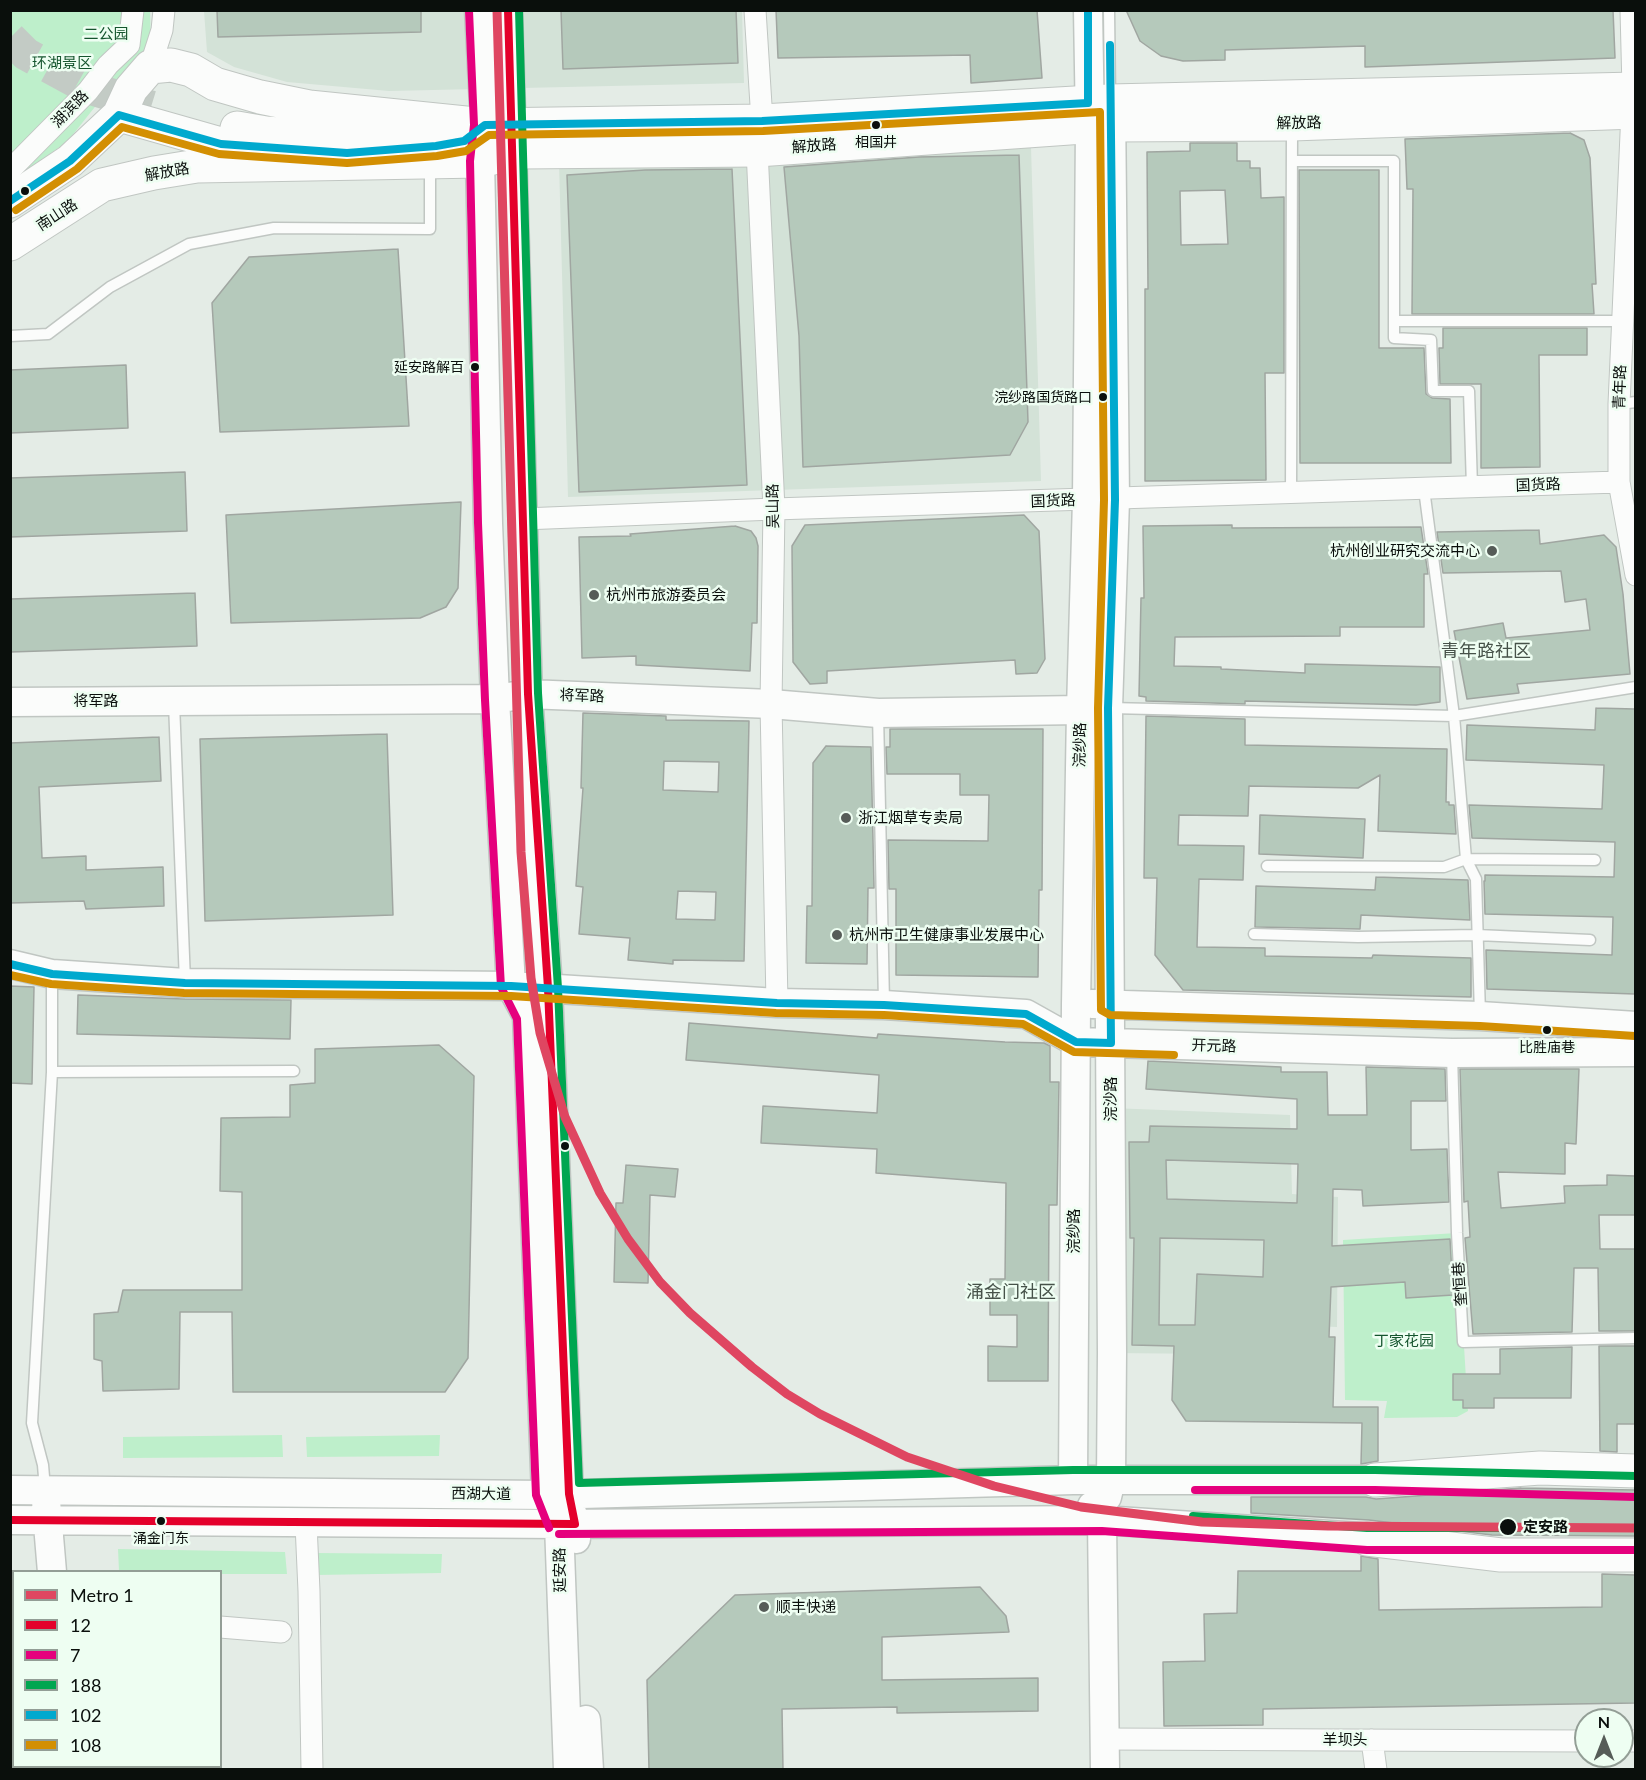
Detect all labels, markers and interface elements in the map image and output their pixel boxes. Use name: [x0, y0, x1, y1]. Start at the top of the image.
park label: 二公园: [84, 25, 128, 43]
park label: 环湖景区: [32, 54, 92, 72]
street label: 湖滨路: [48, 87, 92, 131]
street label: 解放路: [1276, 114, 1322, 132]
marker: 相国井: [870, 119, 882, 131]
place label: 相国井: [855, 134, 897, 150]
street label: 解放路: [791, 135, 837, 157]
street label: 解放路: [143, 159, 191, 185]
unlabelled marker: [19, 185, 31, 197]
street label: 南山路: [33, 195, 81, 235]
place label: 延安路解百: [394, 359, 464, 375]
marker: 延安路解百: [469, 361, 481, 373]
street label: 青年路: [1610, 364, 1630, 410]
place label: 浣纱路国货路口: [994, 389, 1092, 405]
marker: 浣纱路国货路口: [1097, 391, 1109, 403]
street label: 国货路: [1515, 475, 1561, 495]
street label: 吴山路: [764, 483, 782, 529]
street label: 国货路: [1030, 491, 1076, 511]
place label: 杭州创业研究交流中心: [1330, 542, 1480, 560]
marker: 杭州创业研究交流中心: [1485, 544, 1499, 558]
place label: 杭州市旅游委员会: [606, 586, 726, 604]
marker: 杭州市旅游委员会: [587, 588, 601, 602]
district label: 青年路社区: [1441, 640, 1531, 662]
street label: 将军路: [559, 686, 605, 706]
street label: 将军路: [74, 692, 118, 710]
street label: 浣纱路: [1071, 722, 1089, 768]
place label: 浙江烟草专卖局: [858, 809, 963, 827]
marker: 浙江烟草专卖局: [839, 811, 853, 825]
place label: 杭州市卫生健康事业发展中心: [849, 926, 1044, 944]
marker: 杭州市卫生健康事业发展中心: [830, 928, 844, 942]
marker: 比胜庙巷: [1541, 1024, 1553, 1036]
street label: 开元路: [1191, 1036, 1237, 1056]
place label: 比胜庙巷: [1519, 1039, 1575, 1055]
street label: 浣沙路: [1102, 1077, 1120, 1121]
unlabelled marker: [559, 1140, 571, 1152]
street label: 浣纱路: [1065, 1209, 1083, 1253]
street label: 奎恒巷: [1449, 1261, 1471, 1307]
district label: 涌金门社区: [966, 1281, 1056, 1303]
park label: 丁家花园: [1374, 1332, 1434, 1350]
street label: 西湖大道: [451, 1484, 511, 1504]
marker: 涌金门东: [155, 1515, 167, 1527]
marker: 定安路: [1498, 1517, 1518, 1537]
place label: 定安路: [1523, 1518, 1568, 1536]
place label: 涌金门东: [133, 1530, 189, 1546]
street label: 延安路: [551, 1547, 569, 1593]
legend: [12, 1570, 222, 1768]
text: Metro 1: [70, 1584, 134, 1606]
place label: 顺丰快递: [776, 1598, 836, 1616]
marker: 顺丰快递: [757, 1600, 771, 1614]
text: 12: [70, 1614, 91, 1636]
text: 7: [70, 1644, 80, 1666]
text: 188: [70, 1674, 101, 1696]
text: 102: [70, 1704, 101, 1726]
north arrow: [1574, 1708, 1634, 1768]
text: N: [1598, 1712, 1610, 1731]
street label: 羊坝头: [1323, 1731, 1367, 1749]
text: 108: [70, 1734, 101, 1756]

